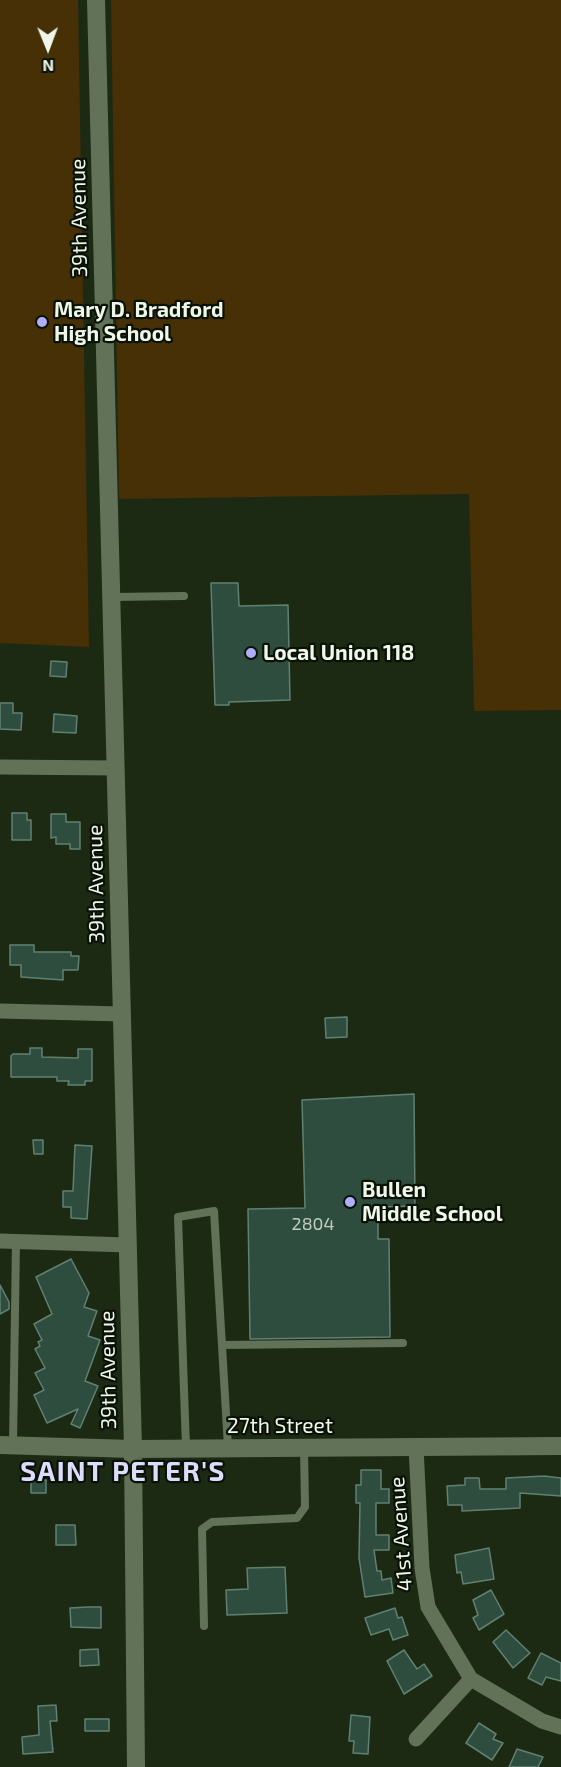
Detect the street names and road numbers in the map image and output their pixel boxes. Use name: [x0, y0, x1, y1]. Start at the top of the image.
street label: 39th Avenue: [65, 158, 93, 278]
street label: 39th Avenue: [82, 824, 110, 944]
street label: 39th Avenue: [94, 1310, 122, 1430]
street label: 27th Street: [227, 1413, 333, 1439]
street label: 41st Avenue: [384, 1476, 418, 1592]

